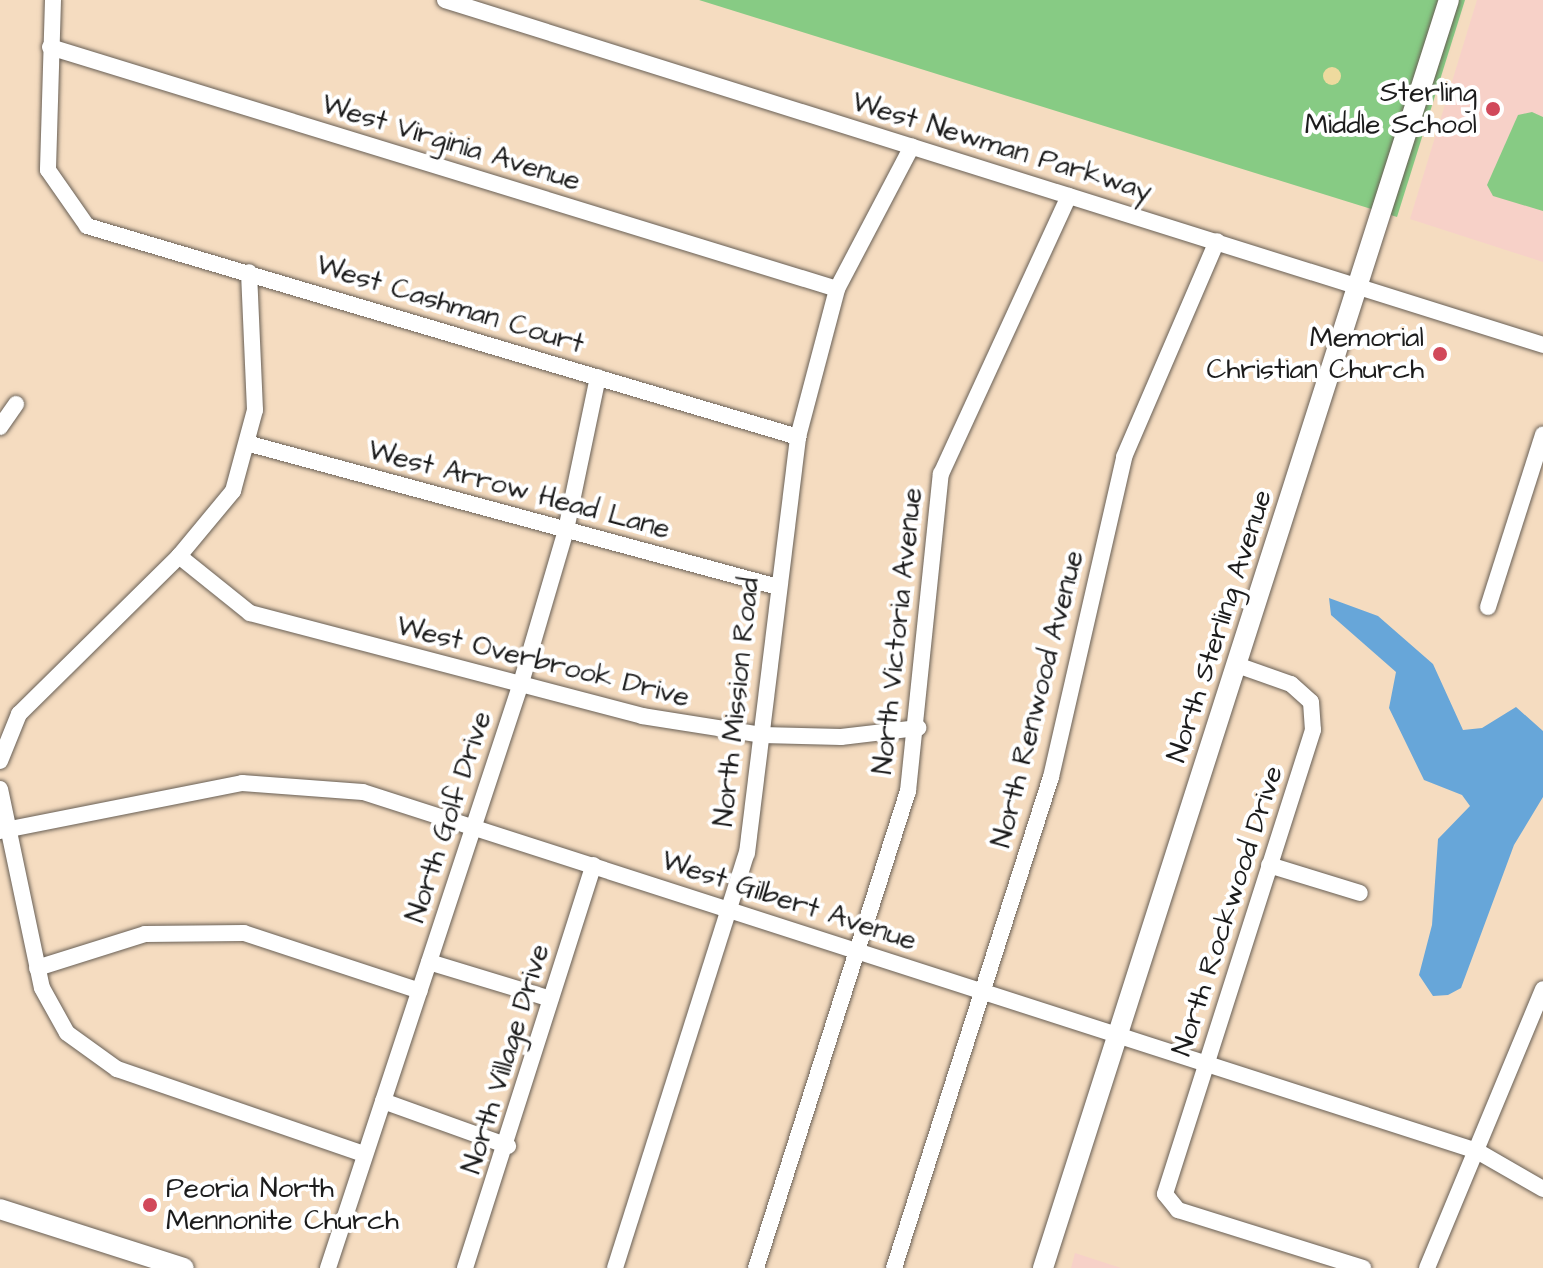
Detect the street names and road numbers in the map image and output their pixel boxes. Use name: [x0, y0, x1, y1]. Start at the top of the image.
street label: West Newman Parkway: [848, 85, 1156, 209]
street label: West Virginia Avenue: [318, 88, 584, 198]
street label: West Cashman Court: [312, 248, 588, 362]
street label: West Arrow Head Lane: [364, 434, 674, 546]
street label: North Victoria Avenue: [866, 486, 930, 776]
street label: North Sterling Avenue: [1160, 486, 1280, 766]
street label: North Renwood Avenue: [985, 547, 1091, 851]
street label: North Mission Road: [707, 576, 767, 828]
street label: West Overbrook Drive: [393, 609, 693, 715]
street label: North Golf Drive: [399, 707, 499, 927]
street label: North Rockwood Drive: [1165, 762, 1291, 1060]
street label: West Gilbert Avenue: [657, 844, 921, 958]
street label: North Village Drive: [455, 940, 557, 1178]

